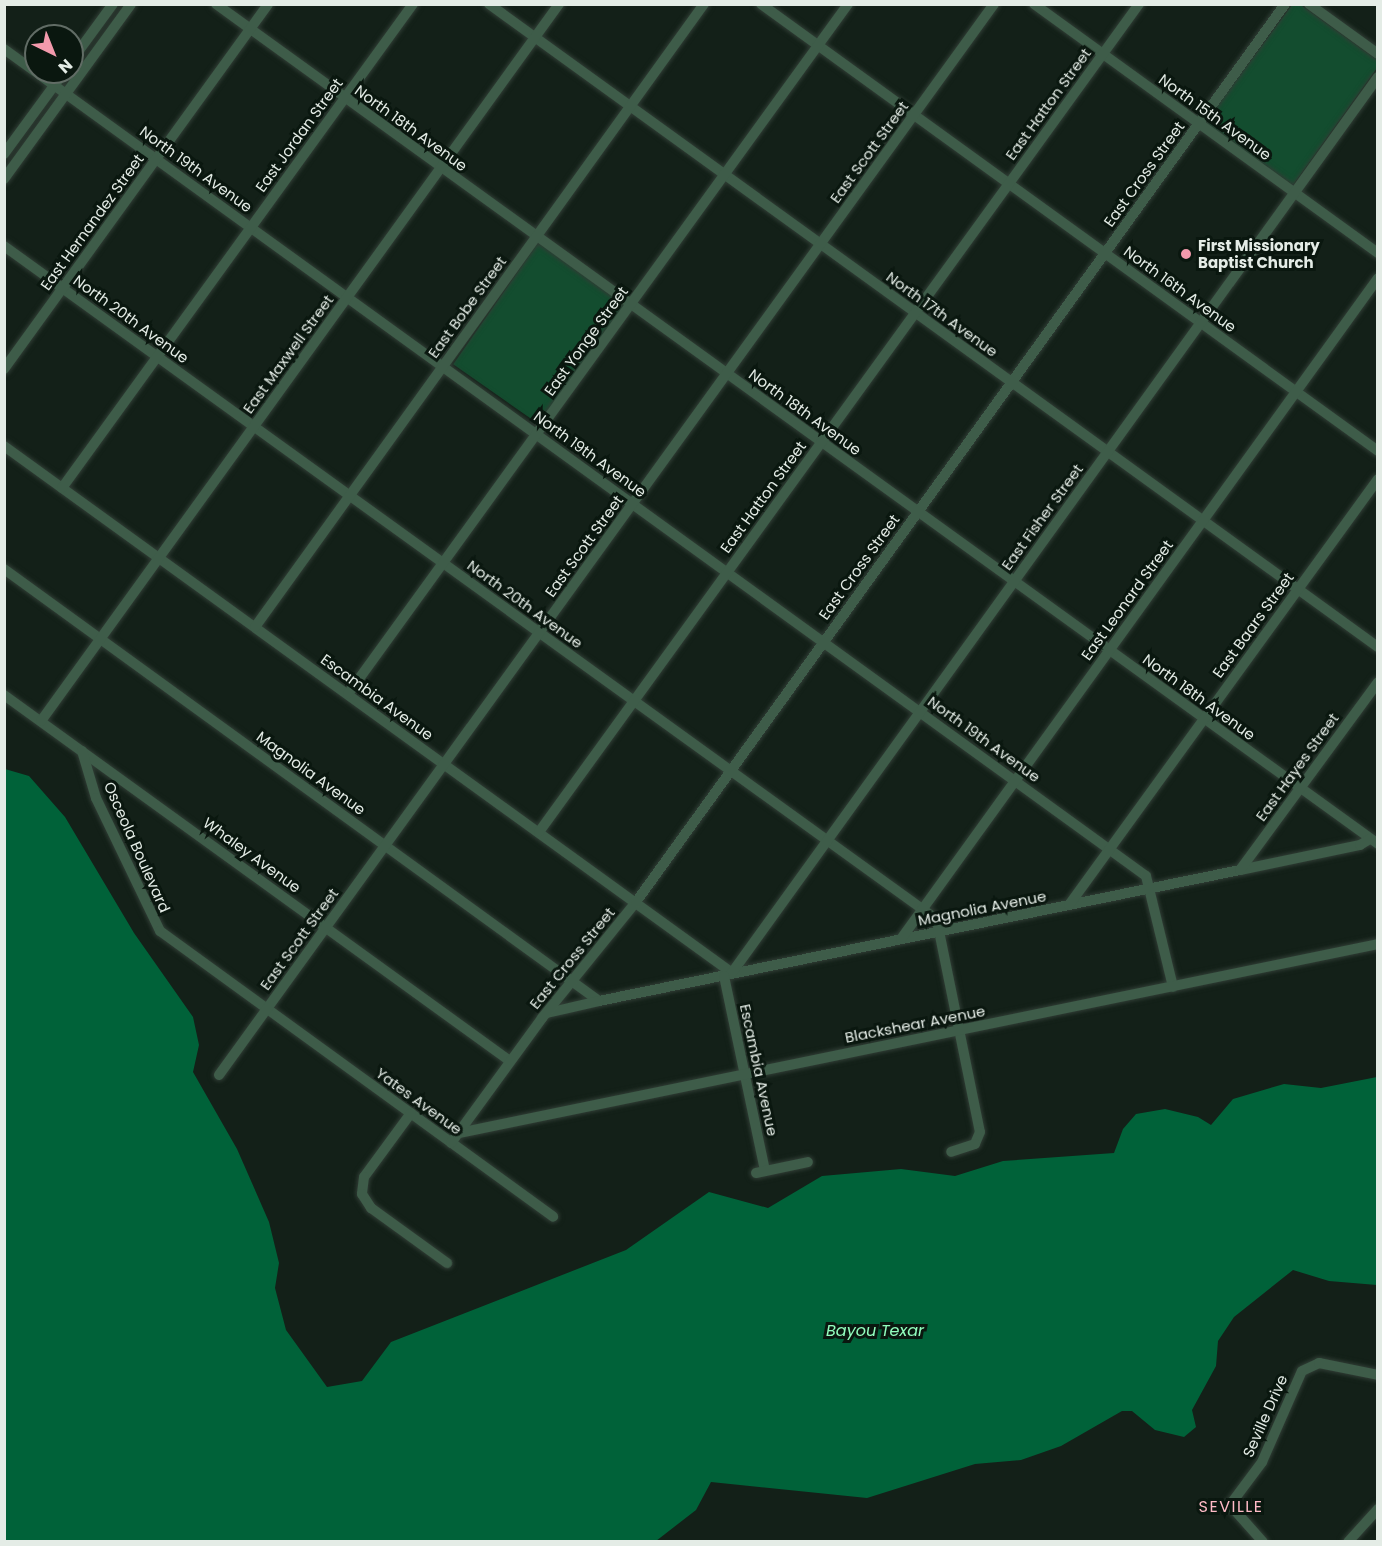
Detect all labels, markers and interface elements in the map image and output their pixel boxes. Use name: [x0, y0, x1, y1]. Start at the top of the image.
north arrow: [24, 24, 84, 84]
street label: East Hatton Street: [1001, 45, 1095, 163]
text: N: [53, 54, 78, 79]
street label: North 15th Avenue: [1155, 70, 1275, 164]
street label: East Jordan Street: [252, 75, 346, 195]
street label: North 18th Avenue: [351, 81, 471, 175]
street label: East Scott Street: [826, 98, 912, 206]
street label: East Cross Street: [1100, 118, 1188, 230]
street label: North 19th Avenue: [136, 122, 256, 216]
street label: East Hernandez Street: [37, 150, 147, 294]
place label: First Missionary Baptist Church: [1198, 236, 1320, 271]
street label: North 16th Avenue: [1120, 242, 1240, 336]
marker: First Missionary Baptist Church: [1179, 247, 1193, 261]
street label: East Bobe Street: [424, 253, 510, 361]
street label: North 17th Avenue: [883, 268, 1001, 360]
street label: North 20th Avenue: [70, 271, 192, 367]
street label: East Yonge Street: [540, 283, 632, 399]
street label: East Maxwell Street: [239, 291, 337, 417]
street label: North 18th Avenue: [745, 365, 865, 459]
street label: North 19th Avenue: [530, 407, 650, 501]
street label: East Hatton Street: [716, 438, 810, 556]
street label: East Fisher Street: [998, 460, 1086, 574]
street label: East Scott Street: [541, 492, 627, 600]
street label: East Cross Street: [815, 511, 903, 623]
street label: East Leonard Street: [1077, 536, 1177, 664]
street label: North 20th Avenue: [464, 556, 586, 652]
street label: East Baars Street: [1209, 569, 1297, 681]
street label: Escambia Avenue: [317, 650, 437, 744]
street label: North 18th Avenue: [1139, 650, 1259, 744]
street label: North 19th Avenue: [924, 692, 1044, 786]
street label: East Hayes Street: [1252, 709, 1342, 825]
street label: Magnolia Avenue: [253, 727, 369, 819]
street label: Osceola Boulevard: [100, 779, 174, 915]
street label: Whaley Avenue: [200, 814, 304, 896]
street label: East Scott Street: [256, 885, 342, 993]
street label: Magnolia Avenue: [916, 887, 1048, 929]
street label: East Cross Street: [526, 904, 618, 1012]
street label: Escambia Avenue: [736, 1002, 782, 1138]
street label: Blackshear Avenue: [843, 1002, 987, 1046]
street label: Yates Avenue: [373, 1064, 465, 1138]
water label: Bayou Texar: [826, 1321, 924, 1341]
street label: Seville Drive: [1239, 1372, 1291, 1460]
district label: SEVILLE: [1199, 1497, 1263, 1517]

